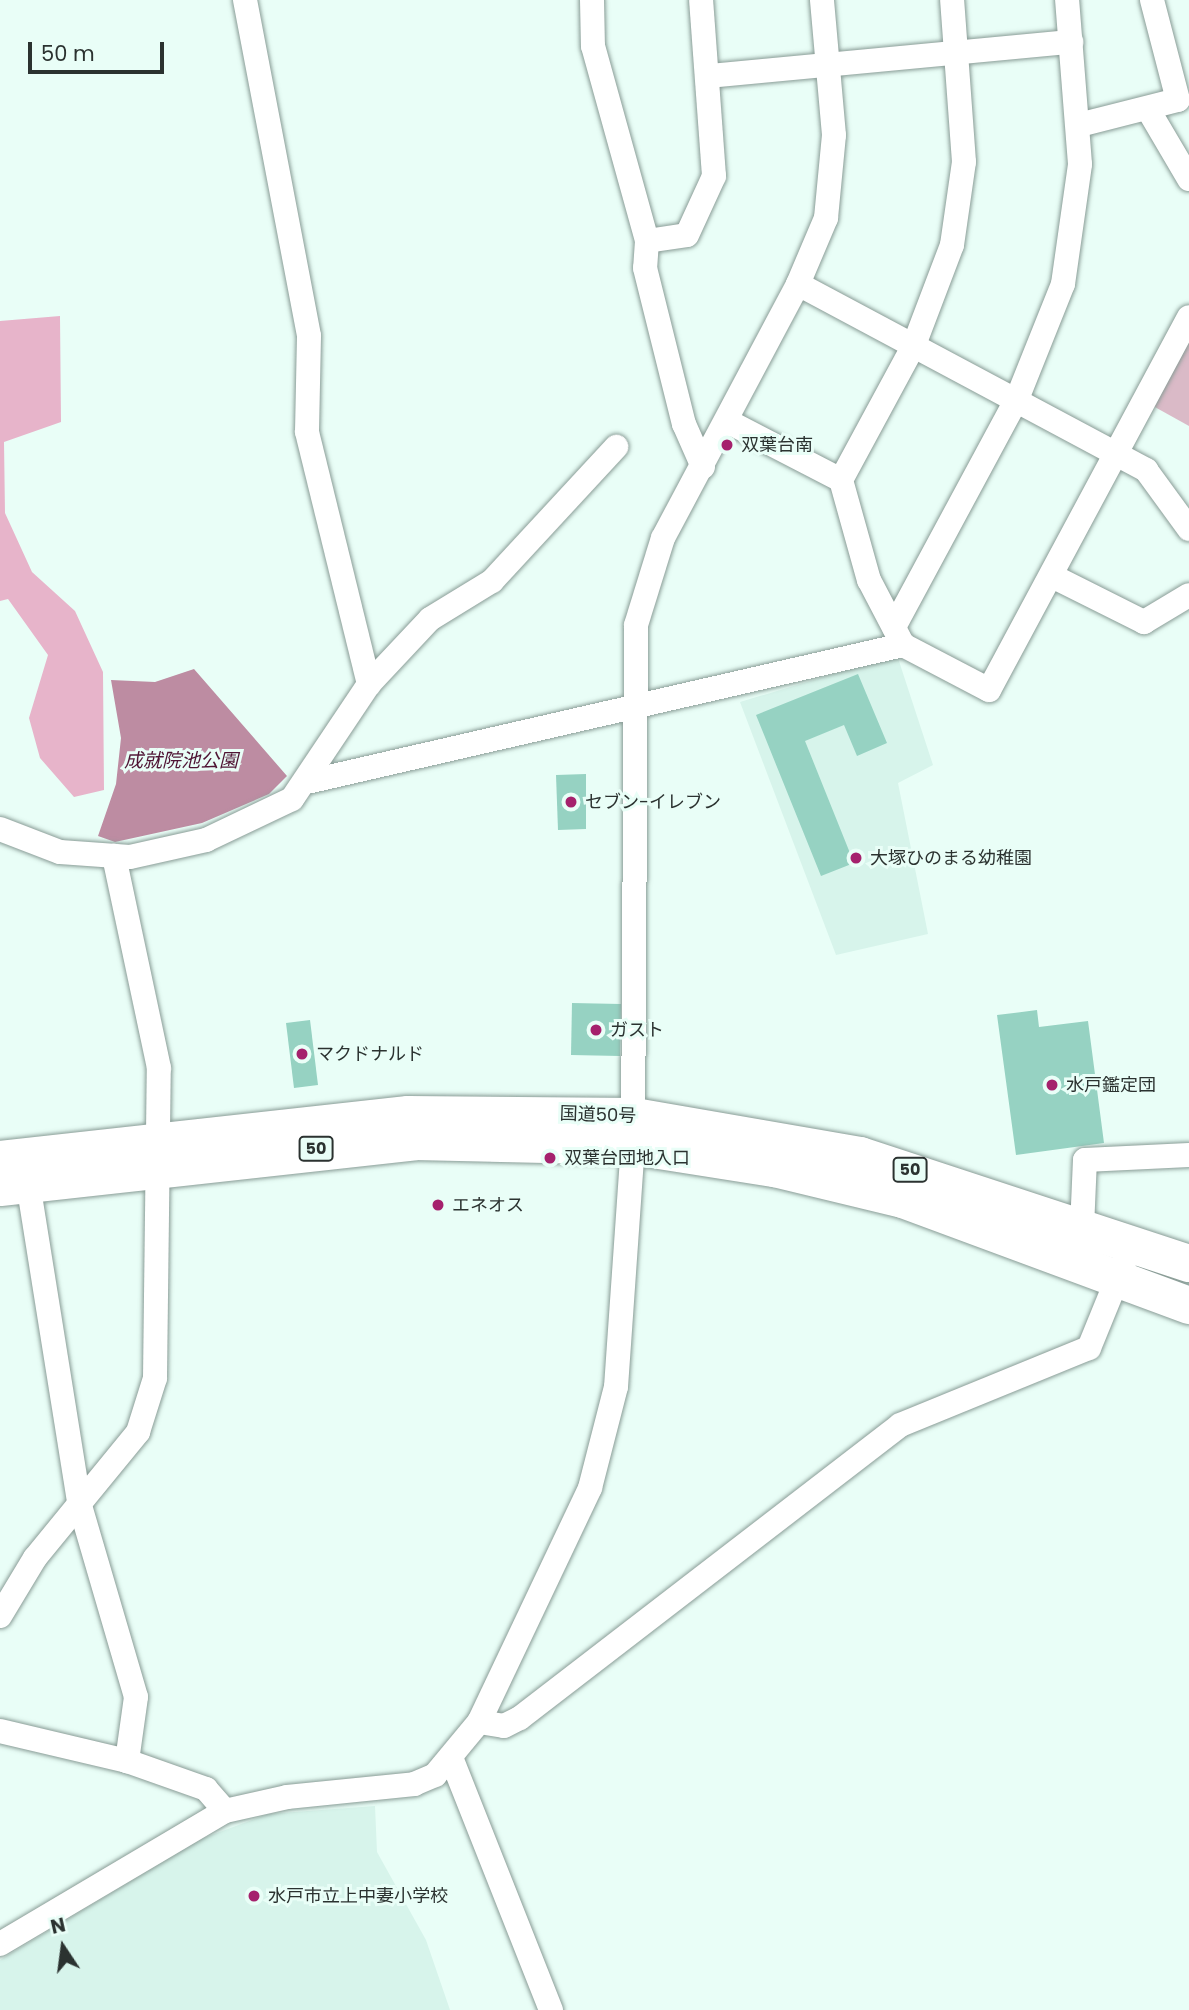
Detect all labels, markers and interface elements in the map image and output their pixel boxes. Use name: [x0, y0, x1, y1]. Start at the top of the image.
scale bar: [32, 28, 168, 72]
text: 50 m: [41, 39, 95, 68]
place label: 双葉台南: [741, 434, 813, 456]
marker: 双葉台南: [719, 437, 735, 453]
water label: 成就院池公園: [124, 750, 238, 772]
place label: セブン-イレブン: [585, 791, 721, 813]
marker: セブン-イレブン: [563, 794, 579, 810]
place label: 大塚ひのまる幼稚園: [870, 847, 1032, 869]
marker: 大塚ひのまる幼稚園: [848, 850, 864, 866]
place label: ガスト: [610, 1019, 664, 1041]
marker: ガスト: [588, 1022, 604, 1038]
place label: マクドナルド: [316, 1043, 424, 1065]
marker: マクドナルド: [294, 1046, 310, 1062]
place label: 水戸鑑定団: [1066, 1074, 1156, 1096]
marker: 水戸鑑定団: [1044, 1077, 1060, 1093]
street label: 国道50号: [559, 1103, 637, 1127]
road number: 50: [298, 1136, 334, 1162]
place label: 双葉台団地入口: [564, 1147, 690, 1169]
marker: 双葉台団地入口: [542, 1150, 558, 1166]
road number: 50: [892, 1158, 928, 1182]
place label: エネオス: [452, 1194, 524, 1216]
marker: エネオス: [430, 1197, 446, 1213]
place label: 水戸市立上中妻小学校: [268, 1885, 448, 1907]
marker: 水戸市立上中妻小学校: [246, 1888, 262, 1904]
text: N: [48, 1911, 68, 1941]
north arrow: [28, 1912, 98, 1982]

